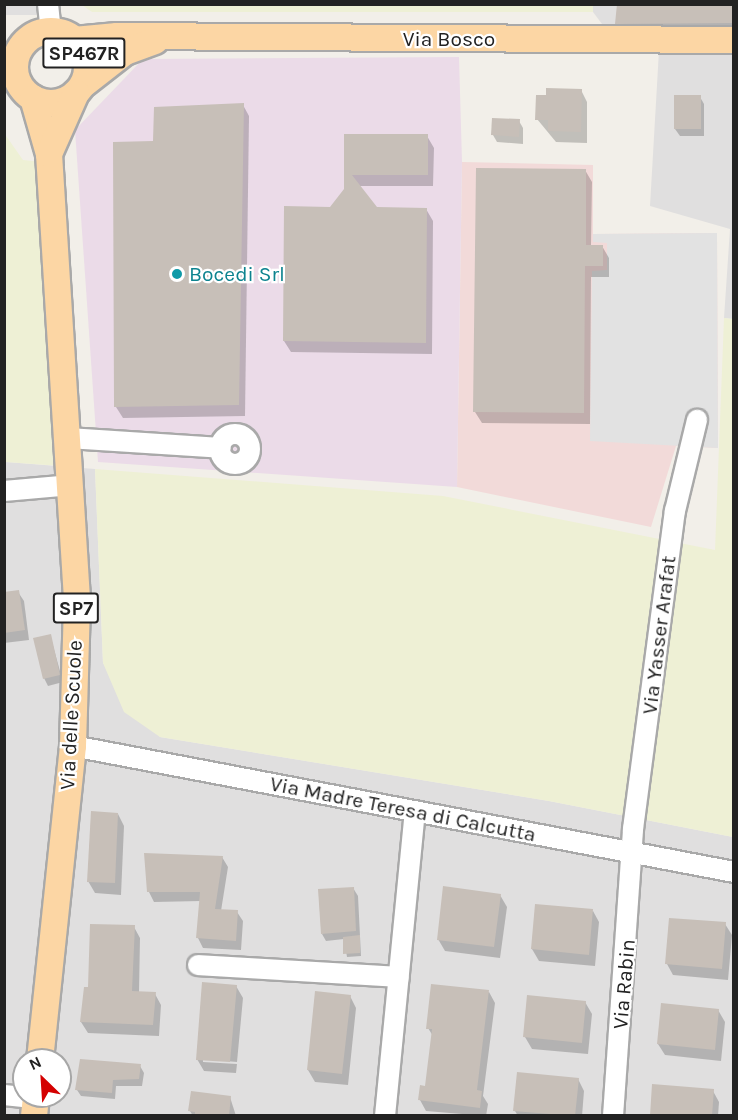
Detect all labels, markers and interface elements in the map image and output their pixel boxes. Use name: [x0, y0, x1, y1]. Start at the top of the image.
street label: Via Bosco: [403, 26, 495, 52]
road number: SP467R: [42, 36, 126, 70]
place label: Bocedi Srl: [189, 261, 285, 287]
marker: Bocedi Srl: [170, 267, 184, 281]
street label: Via Yasser Arafat: [637, 554, 681, 716]
road number: SP7: [52, 591, 100, 625]
street label: Via delle Scuole: [54, 640, 88, 790]
street label: Via Madre Teresa di Calcutta: [268, 771, 538, 847]
street label: Via Rabin: [608, 938, 640, 1030]
north arrow: [12, 1048, 72, 1108]
text: N: [26, 1052, 44, 1074]

